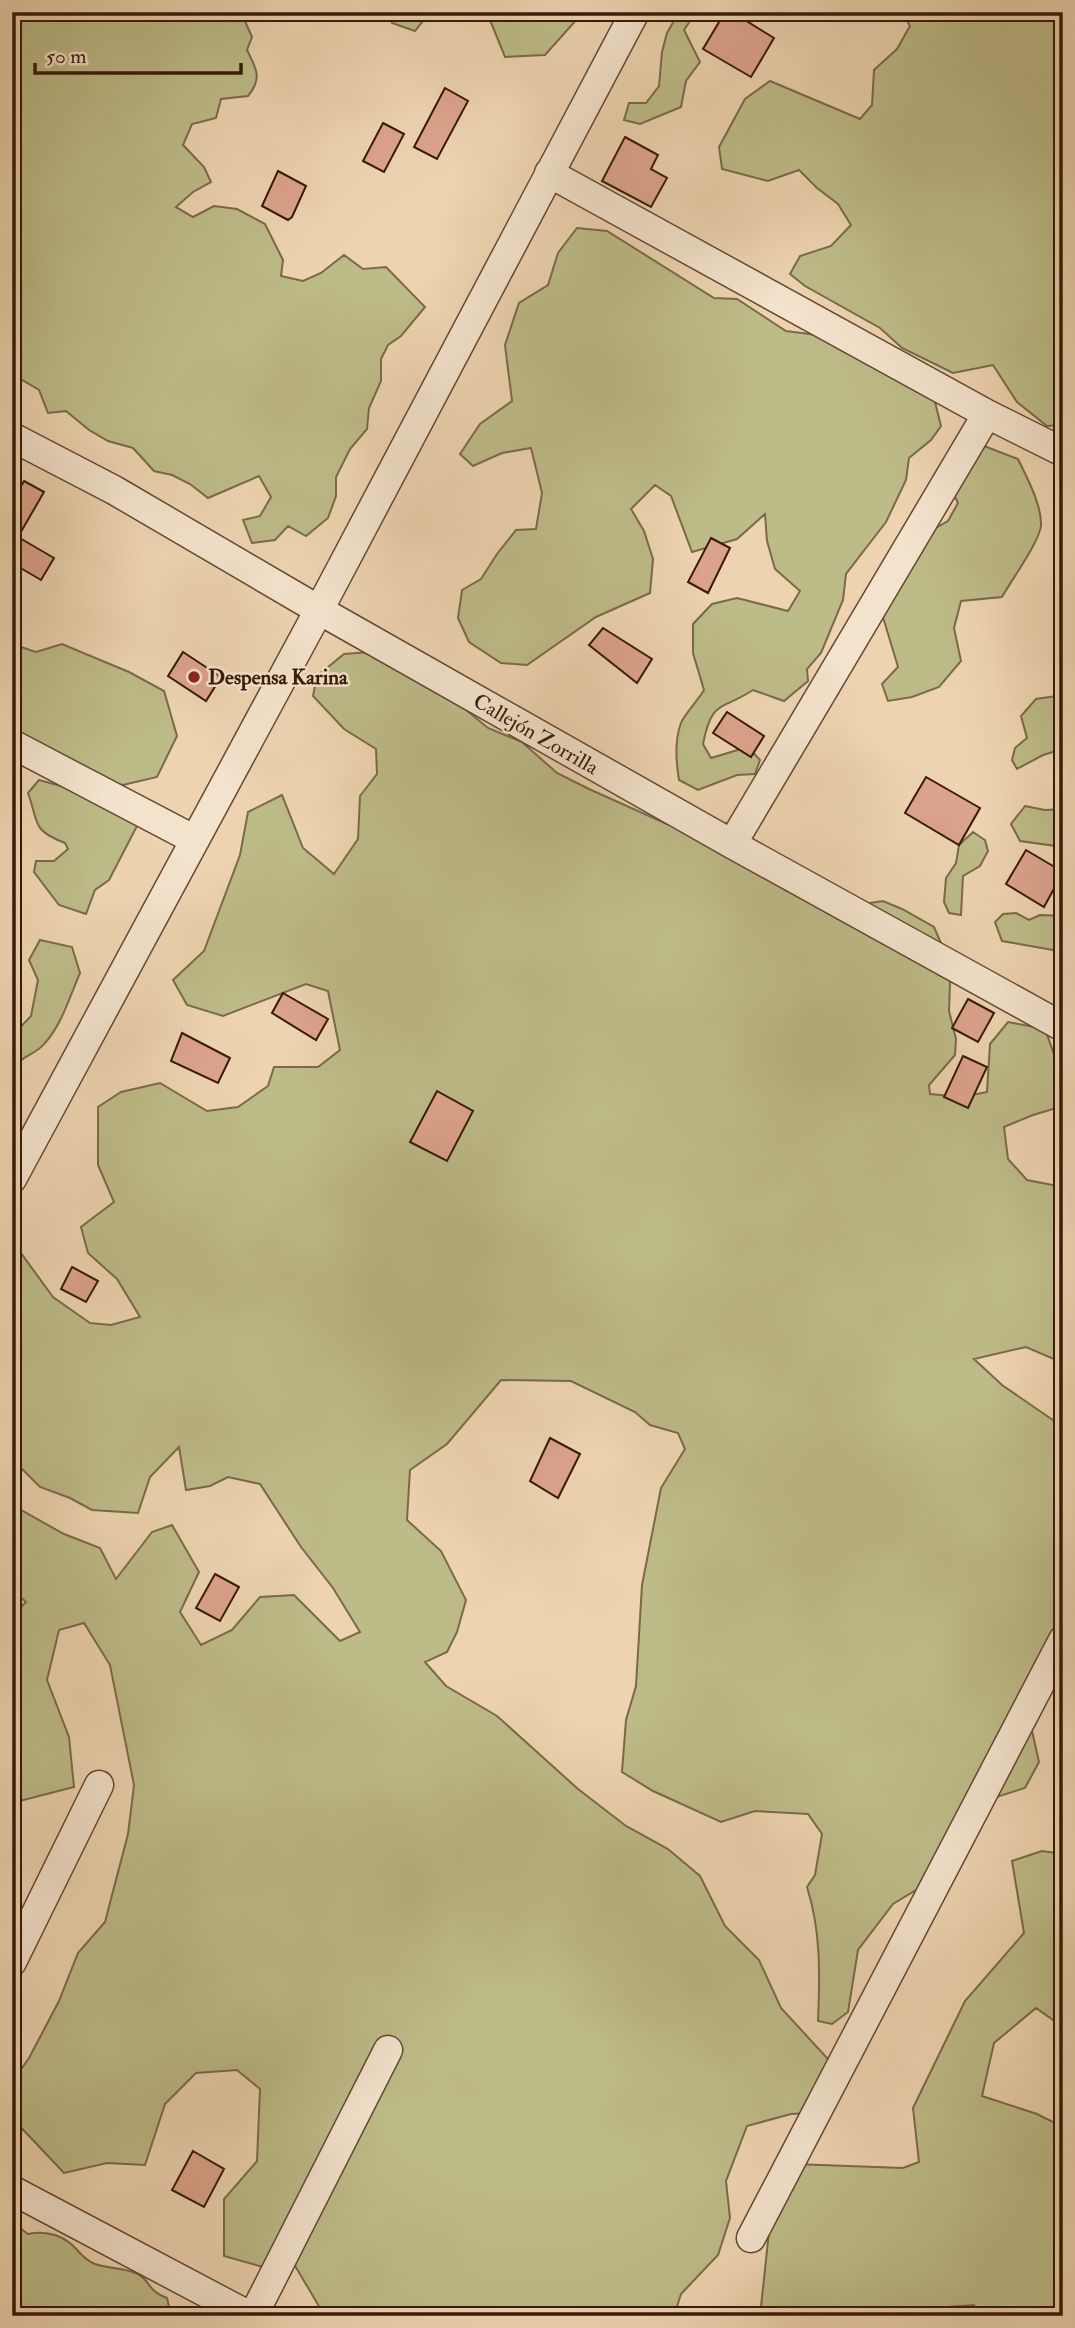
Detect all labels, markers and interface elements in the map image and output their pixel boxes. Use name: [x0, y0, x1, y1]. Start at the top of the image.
scale bar: [35, 32, 242, 76]
text: 50 m: [46, 43, 87, 70]
place label: Despensa Karina: [208, 664, 349, 691]
marker: Despensa Karina: [186, 669, 202, 685]
street label: Callejón Zorrilla: [468, 688, 603, 781]

